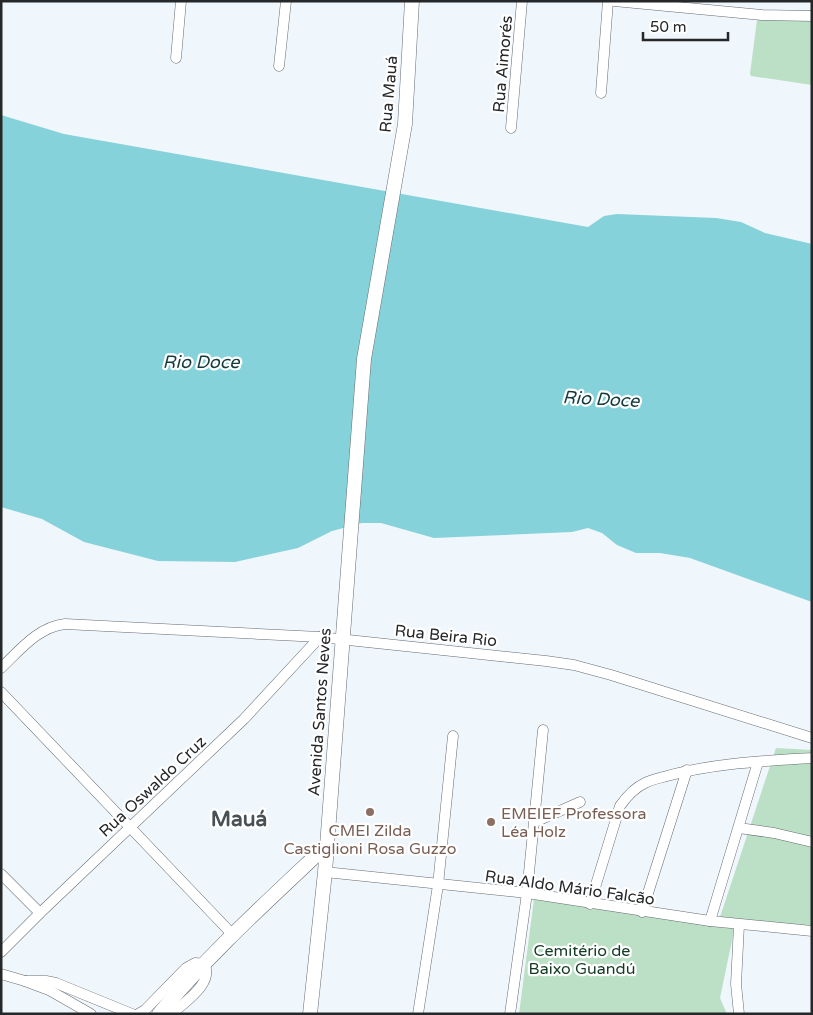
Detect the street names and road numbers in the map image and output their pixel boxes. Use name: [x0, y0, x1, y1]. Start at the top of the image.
street label: Rua Aimorés: [489, 15, 517, 113]
street label: Rua Mauá: [376, 55, 402, 134]
street label: Rua Beira Rio: [394, 621, 498, 651]
street label: Avenida Santos Neves: [304, 627, 336, 797]
street label: Rua Oswaldo Cruz: [95, 732, 210, 842]
street label: Rua Aldo Mário Falcão: [484, 866, 656, 910]

